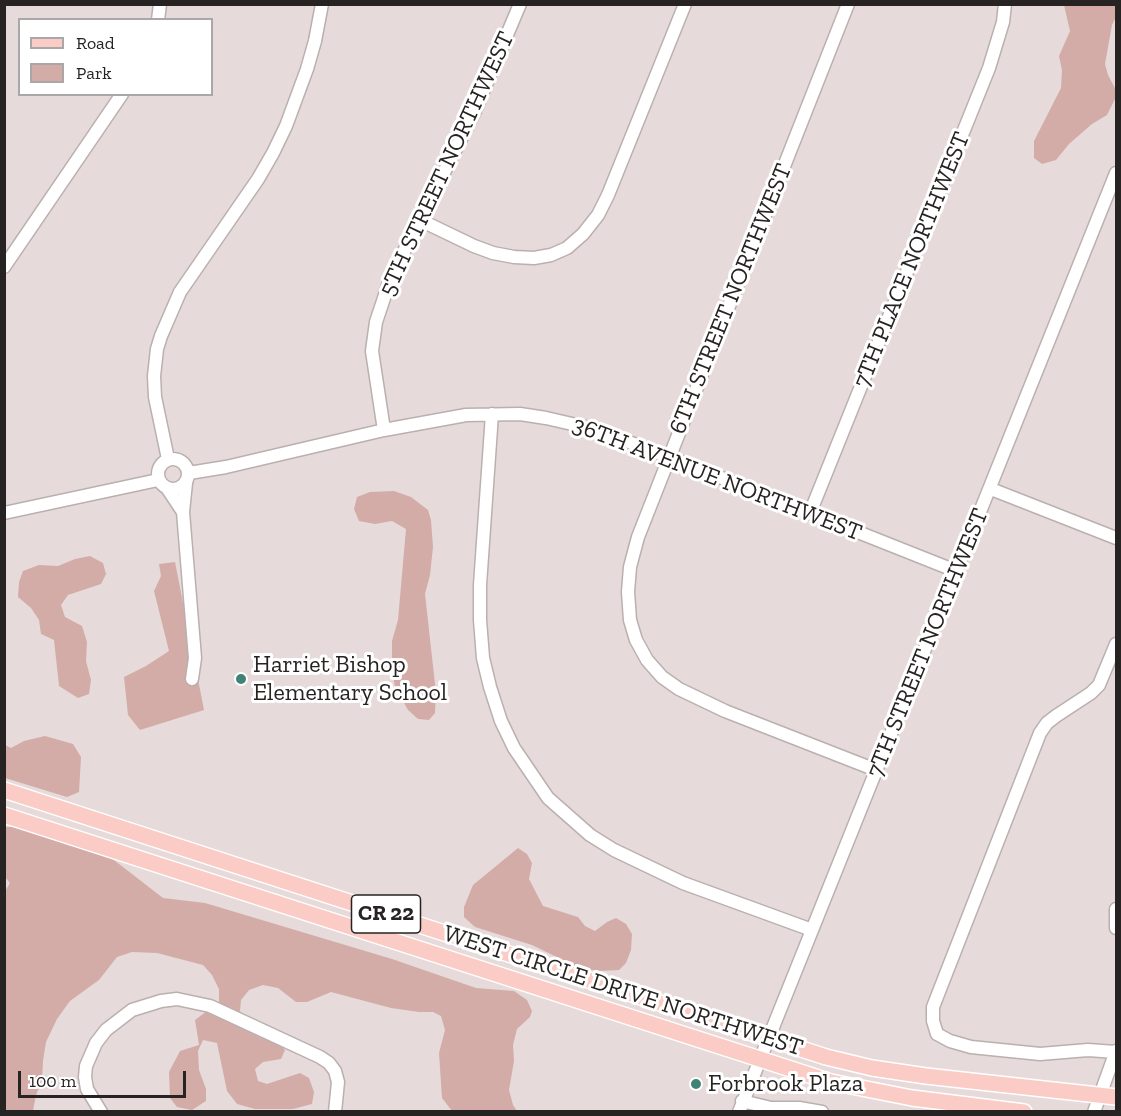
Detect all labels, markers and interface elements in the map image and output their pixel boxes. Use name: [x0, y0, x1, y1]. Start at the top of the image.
legend: [18, 18, 213, 96]
street label: 5TH STREET NORTHWEST: [373, 27, 521, 301]
text: Road: [76, 32, 115, 54]
text: Park: [76, 62, 112, 84]
street label: 7TH PLACE NORTHWEST: [848, 128, 976, 392]
street label: 6TH STREET NORTHWEST: [664, 160, 798, 438]
street label: 36TH AVENUE NORTHWEST: [568, 410, 866, 548]
street label: 7TH STREET NORTHWEST: [861, 504, 995, 782]
place label: Harriet Bishop Elementary School: [253, 651, 447, 707]
marker: Harriet Bishop Elementary School: [234, 672, 248, 686]
road number: CR 22: [352, 895, 420, 933]
street label: WEST CIRCLE DRIVE NORTHWEST: [440, 919, 806, 1063]
scale bar: [21, 1059, 189, 1097]
text: 100 m: [29, 1070, 76, 1092]
place label: Forbrook Plaza: [708, 1070, 863, 1098]
marker: Forbrook Plaza: [689, 1077, 703, 1091]

